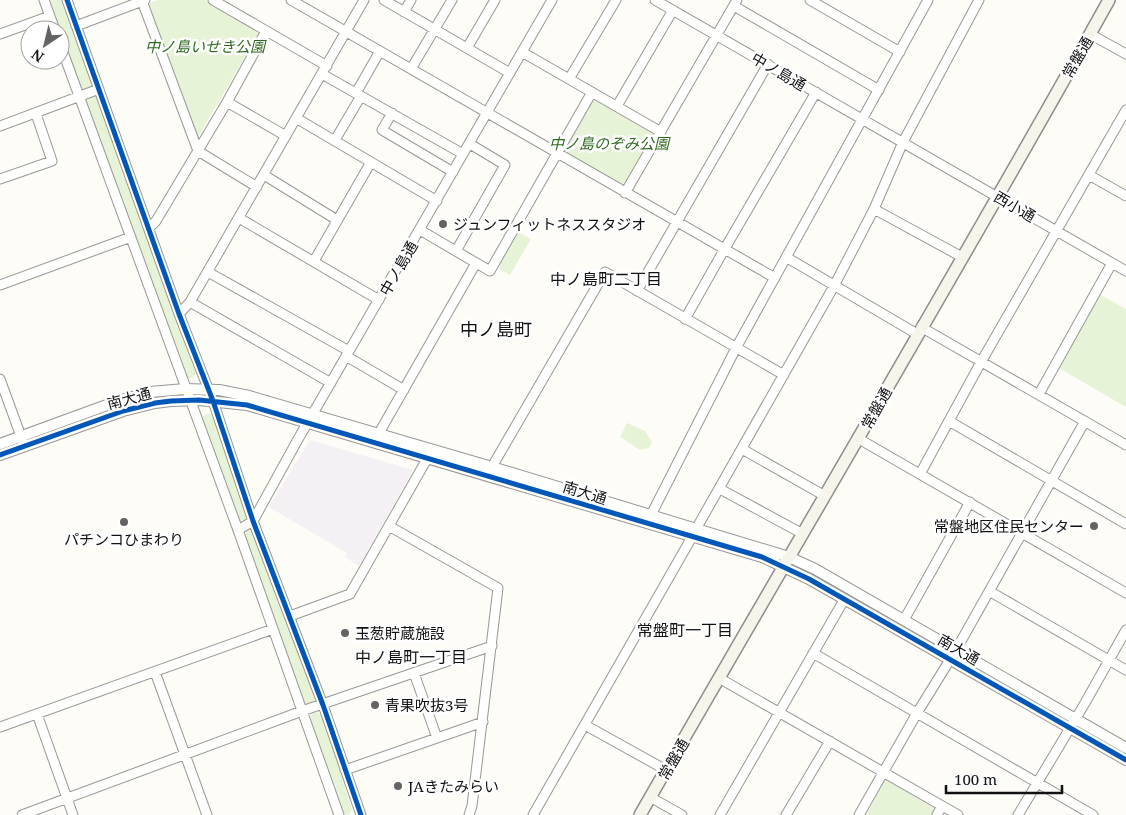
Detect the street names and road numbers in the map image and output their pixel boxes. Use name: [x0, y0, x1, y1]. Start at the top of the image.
street label: 常盤通: [1057, 33, 1097, 81]
street label: 中ノ島通: [748, 47, 810, 95]
street label: 西小通: [991, 186, 1039, 226]
street label: 中ノ島通: [374, 237, 422, 299]
street label: 南大通: [105, 383, 153, 413]
street label: 常盤通: [856, 383, 896, 433]
street label: 南大通: [561, 476, 609, 508]
street label: 南大通: [935, 629, 983, 669]
street label: 常盤通: [653, 735, 693, 783]

